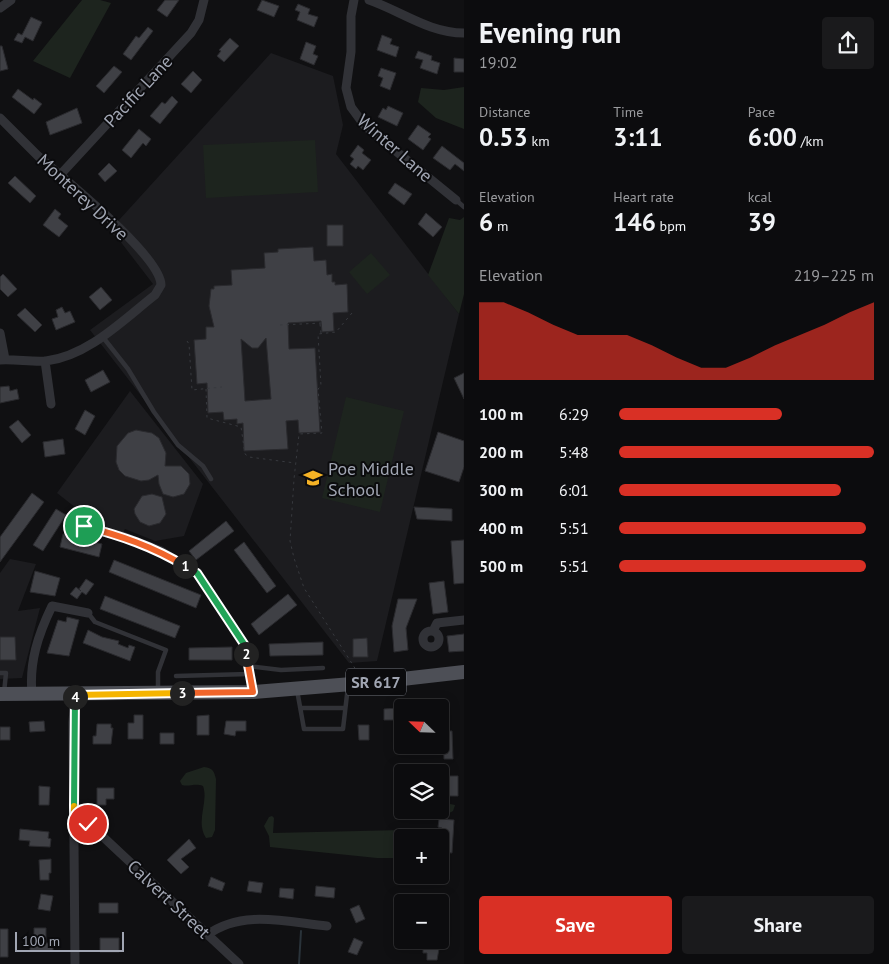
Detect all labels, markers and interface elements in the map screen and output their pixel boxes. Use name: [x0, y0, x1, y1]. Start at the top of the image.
text: Evening run: [479, 14, 621, 51]
button: share: [822, 17, 874, 69]
street label: Pacific Lane: [99, 50, 177, 132]
text: 19:02: [479, 52, 517, 72]
text: Distance: [479, 103, 530, 121]
text: Time: [613, 103, 643, 121]
text: Pace: [748, 103, 775, 121]
street label: Winter Lane: [353, 109, 437, 187]
text: 0.53: [479, 121, 528, 153]
text: 3:11: [613, 121, 663, 153]
text: 6:00: [748, 121, 797, 153]
text: km: [528, 132, 550, 150]
text: /km: [797, 132, 824, 150]
street label: Monterey Drive: [33, 149, 133, 245]
text: Elevation: [479, 188, 535, 206]
text: Heart rate: [613, 188, 674, 206]
text: kcal: [748, 188, 772, 206]
text: 6: [479, 206, 493, 238]
text: 146: [613, 206, 656, 238]
text: 39: [748, 206, 776, 238]
text: m: [493, 217, 508, 235]
text: bpm: [656, 217, 686, 235]
text: Elevation: [479, 265, 543, 285]
text: 219–225 m: [794, 265, 874, 285]
text: 100 m: [479, 404, 523, 424]
text: 6:29: [559, 404, 589, 424]
text: 200 m: [479, 442, 523, 462]
text: 5:48: [559, 442, 589, 462]
place label: Poe Middle School: [328, 457, 414, 501]
school or university icon: Poe Middle School: [302, 467, 324, 489]
text: 300 m: [479, 480, 523, 500]
text: 6:01: [559, 480, 589, 500]
pin: [63, 505, 105, 547]
icon: arrive: [70, 512, 98, 540]
text: 400 m: [479, 518, 523, 538]
text: 5:51: [559, 518, 589, 538]
pin: 1: [172, 554, 198, 578]
text: 500 m: [479, 556, 523, 576]
text: 5:51: [559, 556, 589, 576]
text: 1: [182, 557, 189, 575]
pin: 2: [234, 642, 258, 666]
text: 2: [243, 645, 250, 663]
road number: SR 617: [346, 669, 406, 696]
pin: 3: [170, 680, 194, 706]
pin: 4: [62, 684, 88, 710]
text: 3: [179, 684, 186, 702]
text: 4: [72, 688, 79, 706]
north arrow: [394, 699, 449, 754]
map controls: [394, 699, 449, 949]
button: layers: [394, 764, 449, 819]
pin: [67, 803, 109, 845]
icon: check: [74, 810, 102, 838]
button: +: [394, 829, 449, 884]
street label: Calvert Street: [123, 855, 215, 943]
button: −: [394, 894, 449, 949]
button: Save: [479, 896, 672, 954]
button: Share: [682, 896, 874, 954]
scale bar: [15, 929, 124, 952]
text: 100 m: [22, 932, 60, 950]

